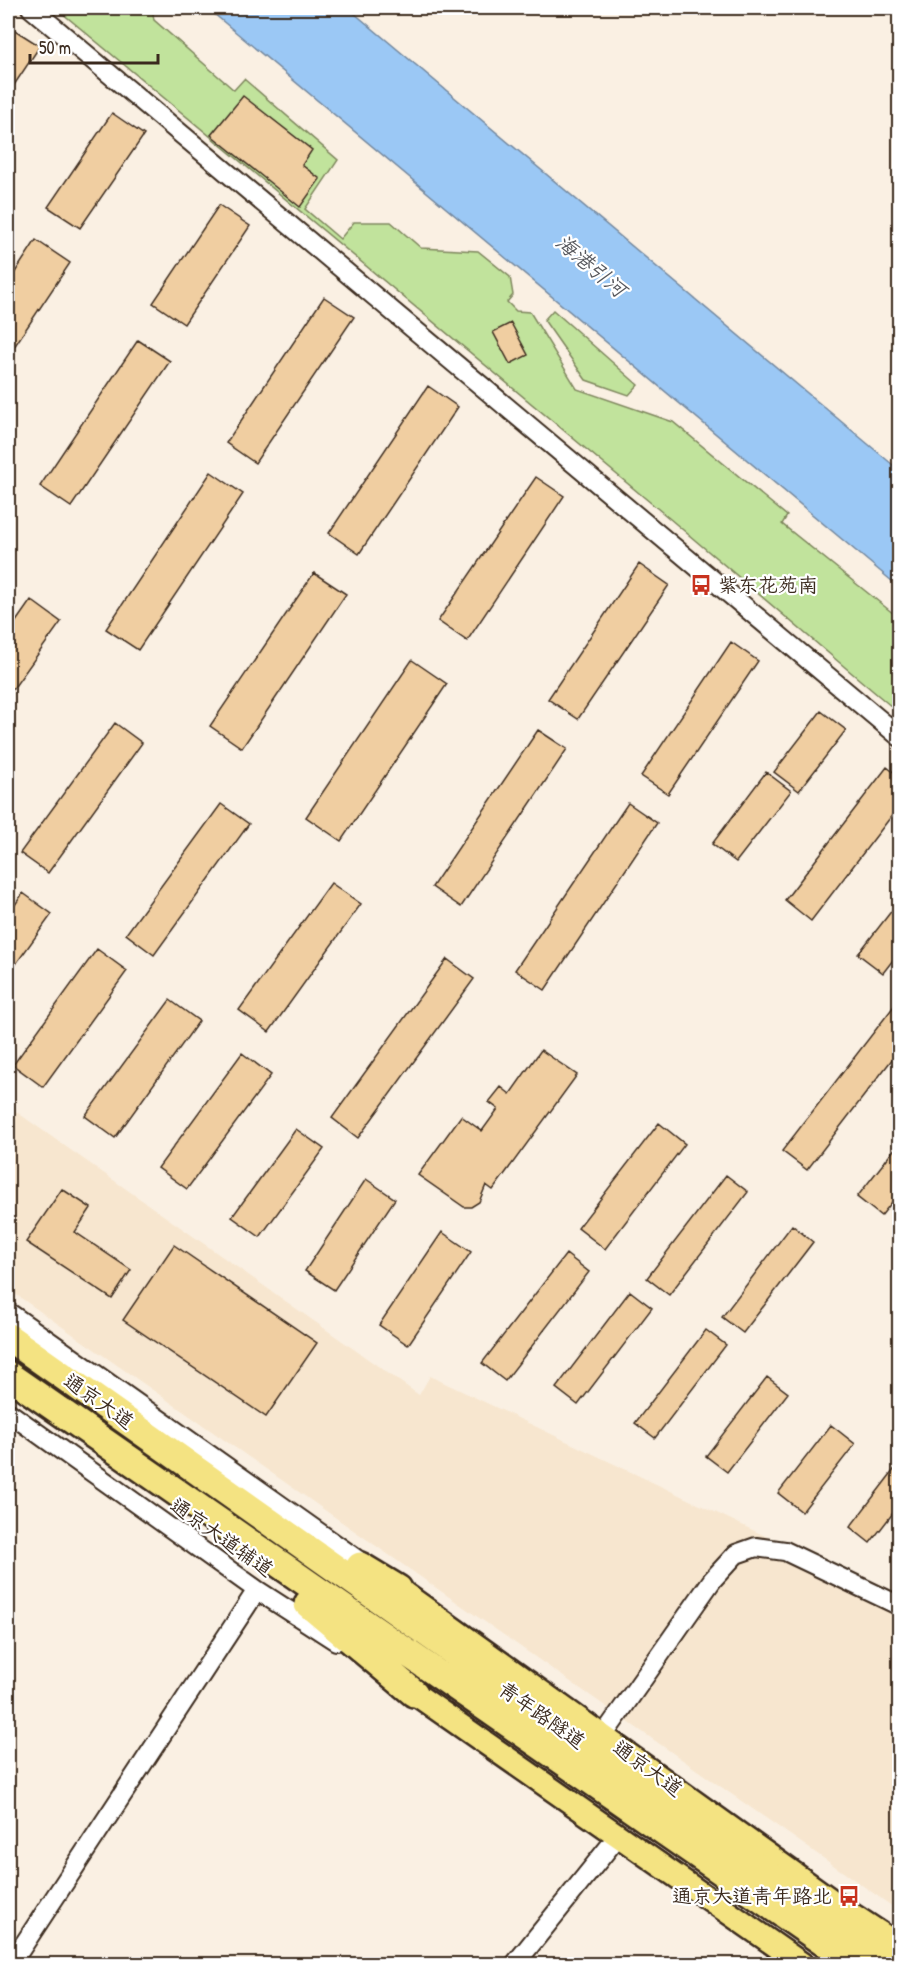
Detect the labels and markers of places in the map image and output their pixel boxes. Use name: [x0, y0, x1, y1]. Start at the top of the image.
place label: 紫东花苑南: [718, 571, 818, 598]
bus stop icon: 紫东花苑南: [689, 573, 713, 597]
place label: 通京大道青年路北: [672, 1882, 832, 1909]
bus stop icon: 通京大道青年路北: [837, 1884, 861, 1908]

